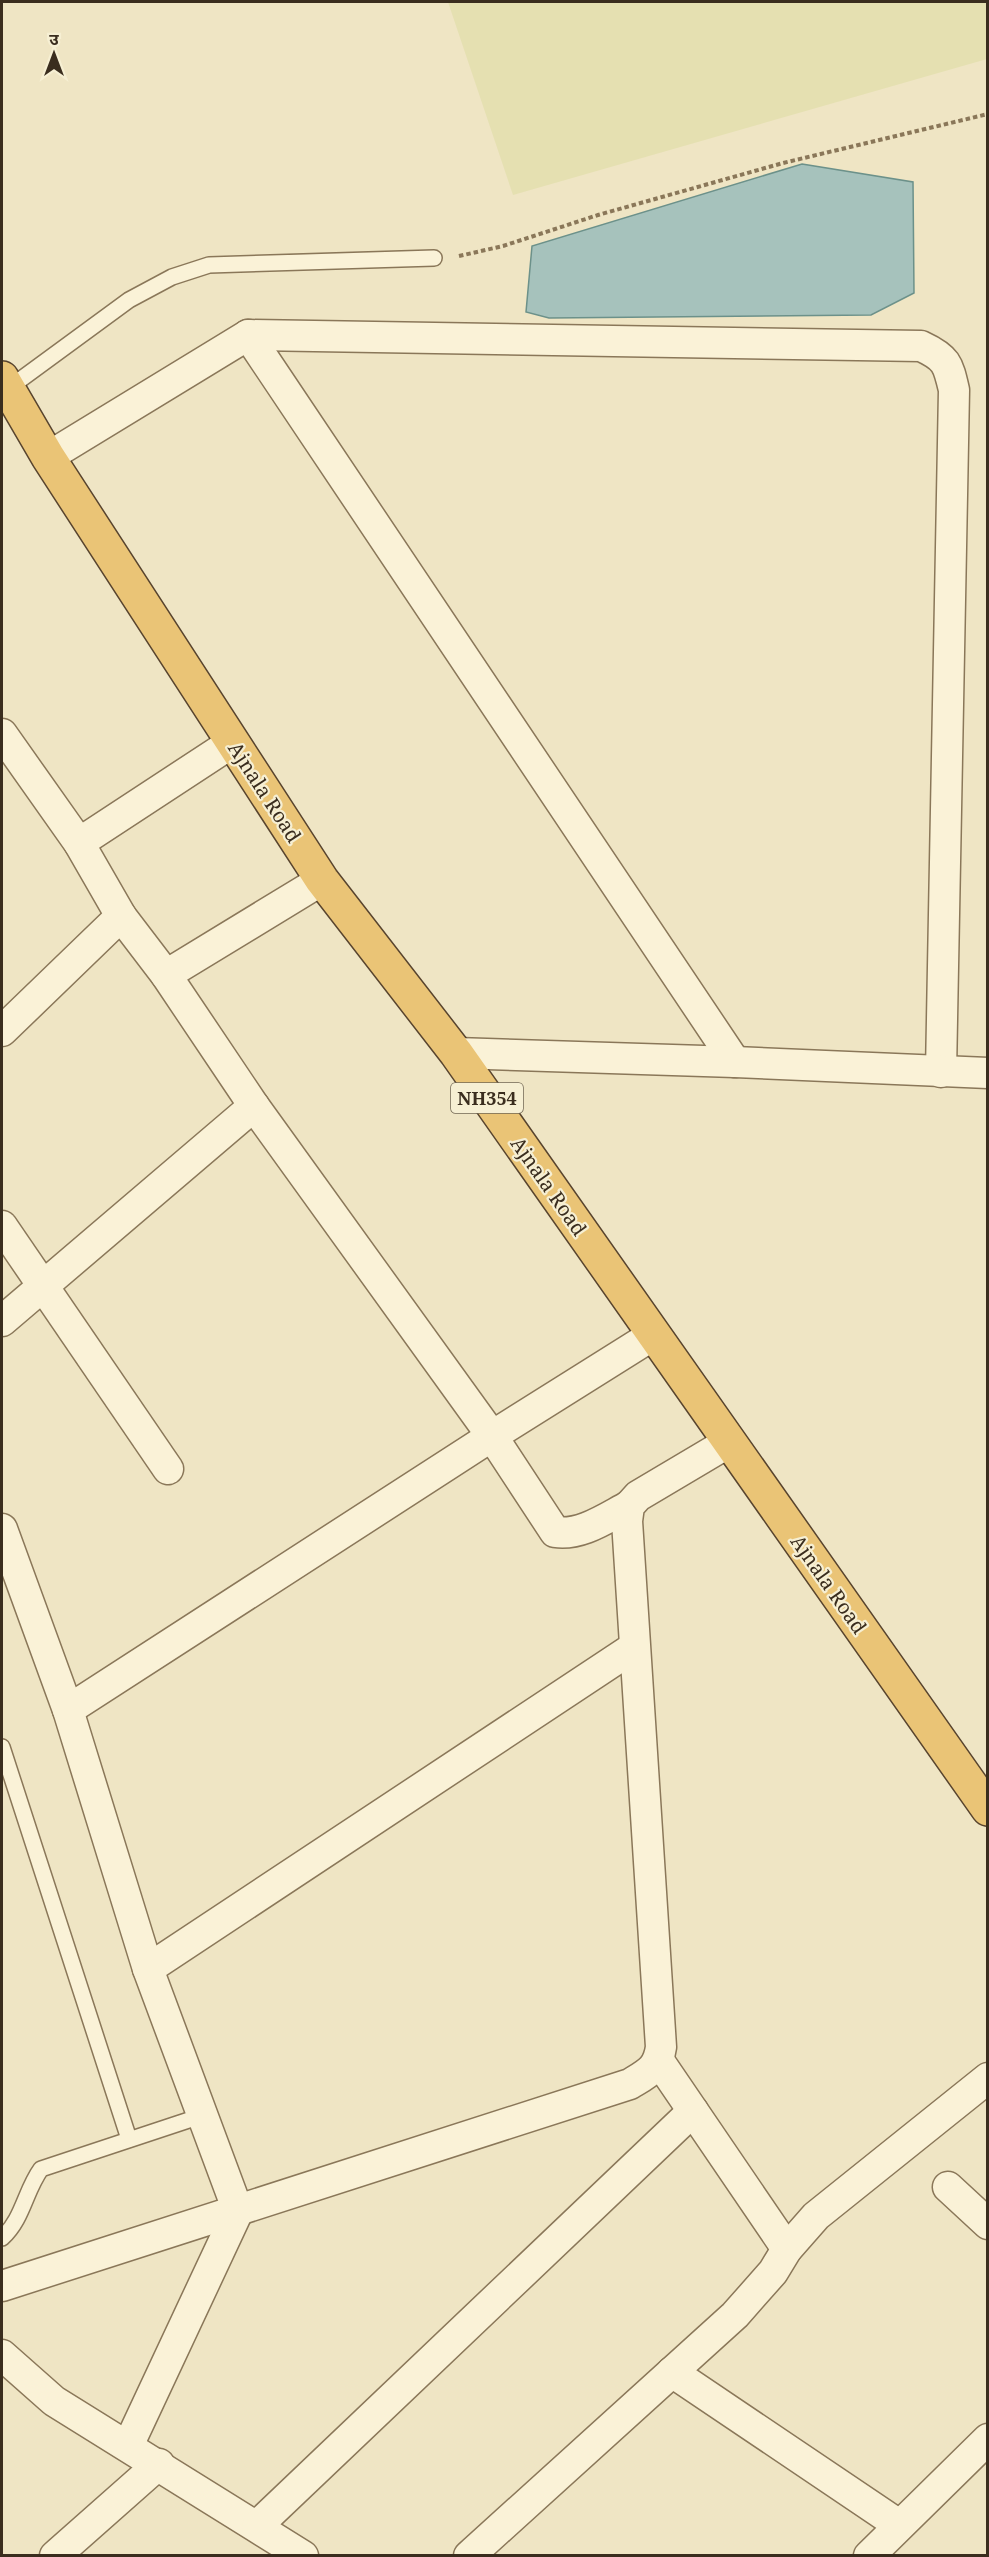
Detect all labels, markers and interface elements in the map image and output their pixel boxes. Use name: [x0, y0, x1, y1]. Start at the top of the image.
north arrow: [24, 24, 84, 84]
text: उ: [49, 28, 59, 50]
street label: Ajnala Road: [222, 736, 308, 848]
road number: NH354: [451, 1083, 523, 1113]
street label: Ajnala Road: [505, 1131, 593, 1241]
street label: Ajnala Road: [785, 1529, 873, 1639]

